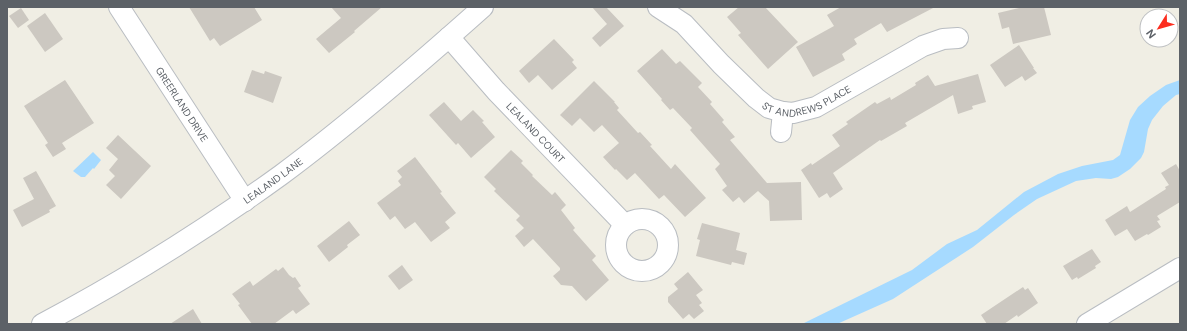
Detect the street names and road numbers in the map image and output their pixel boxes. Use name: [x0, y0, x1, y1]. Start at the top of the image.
street label: GREERLAND DRIVE: [153, 64, 211, 144]
street label: ST ANDREWS PLACE: [760, 82, 853, 120]
street label: LEALAND COURT: [504, 99, 568, 166]
street label: LEALAND LANE: [240, 154, 305, 206]

